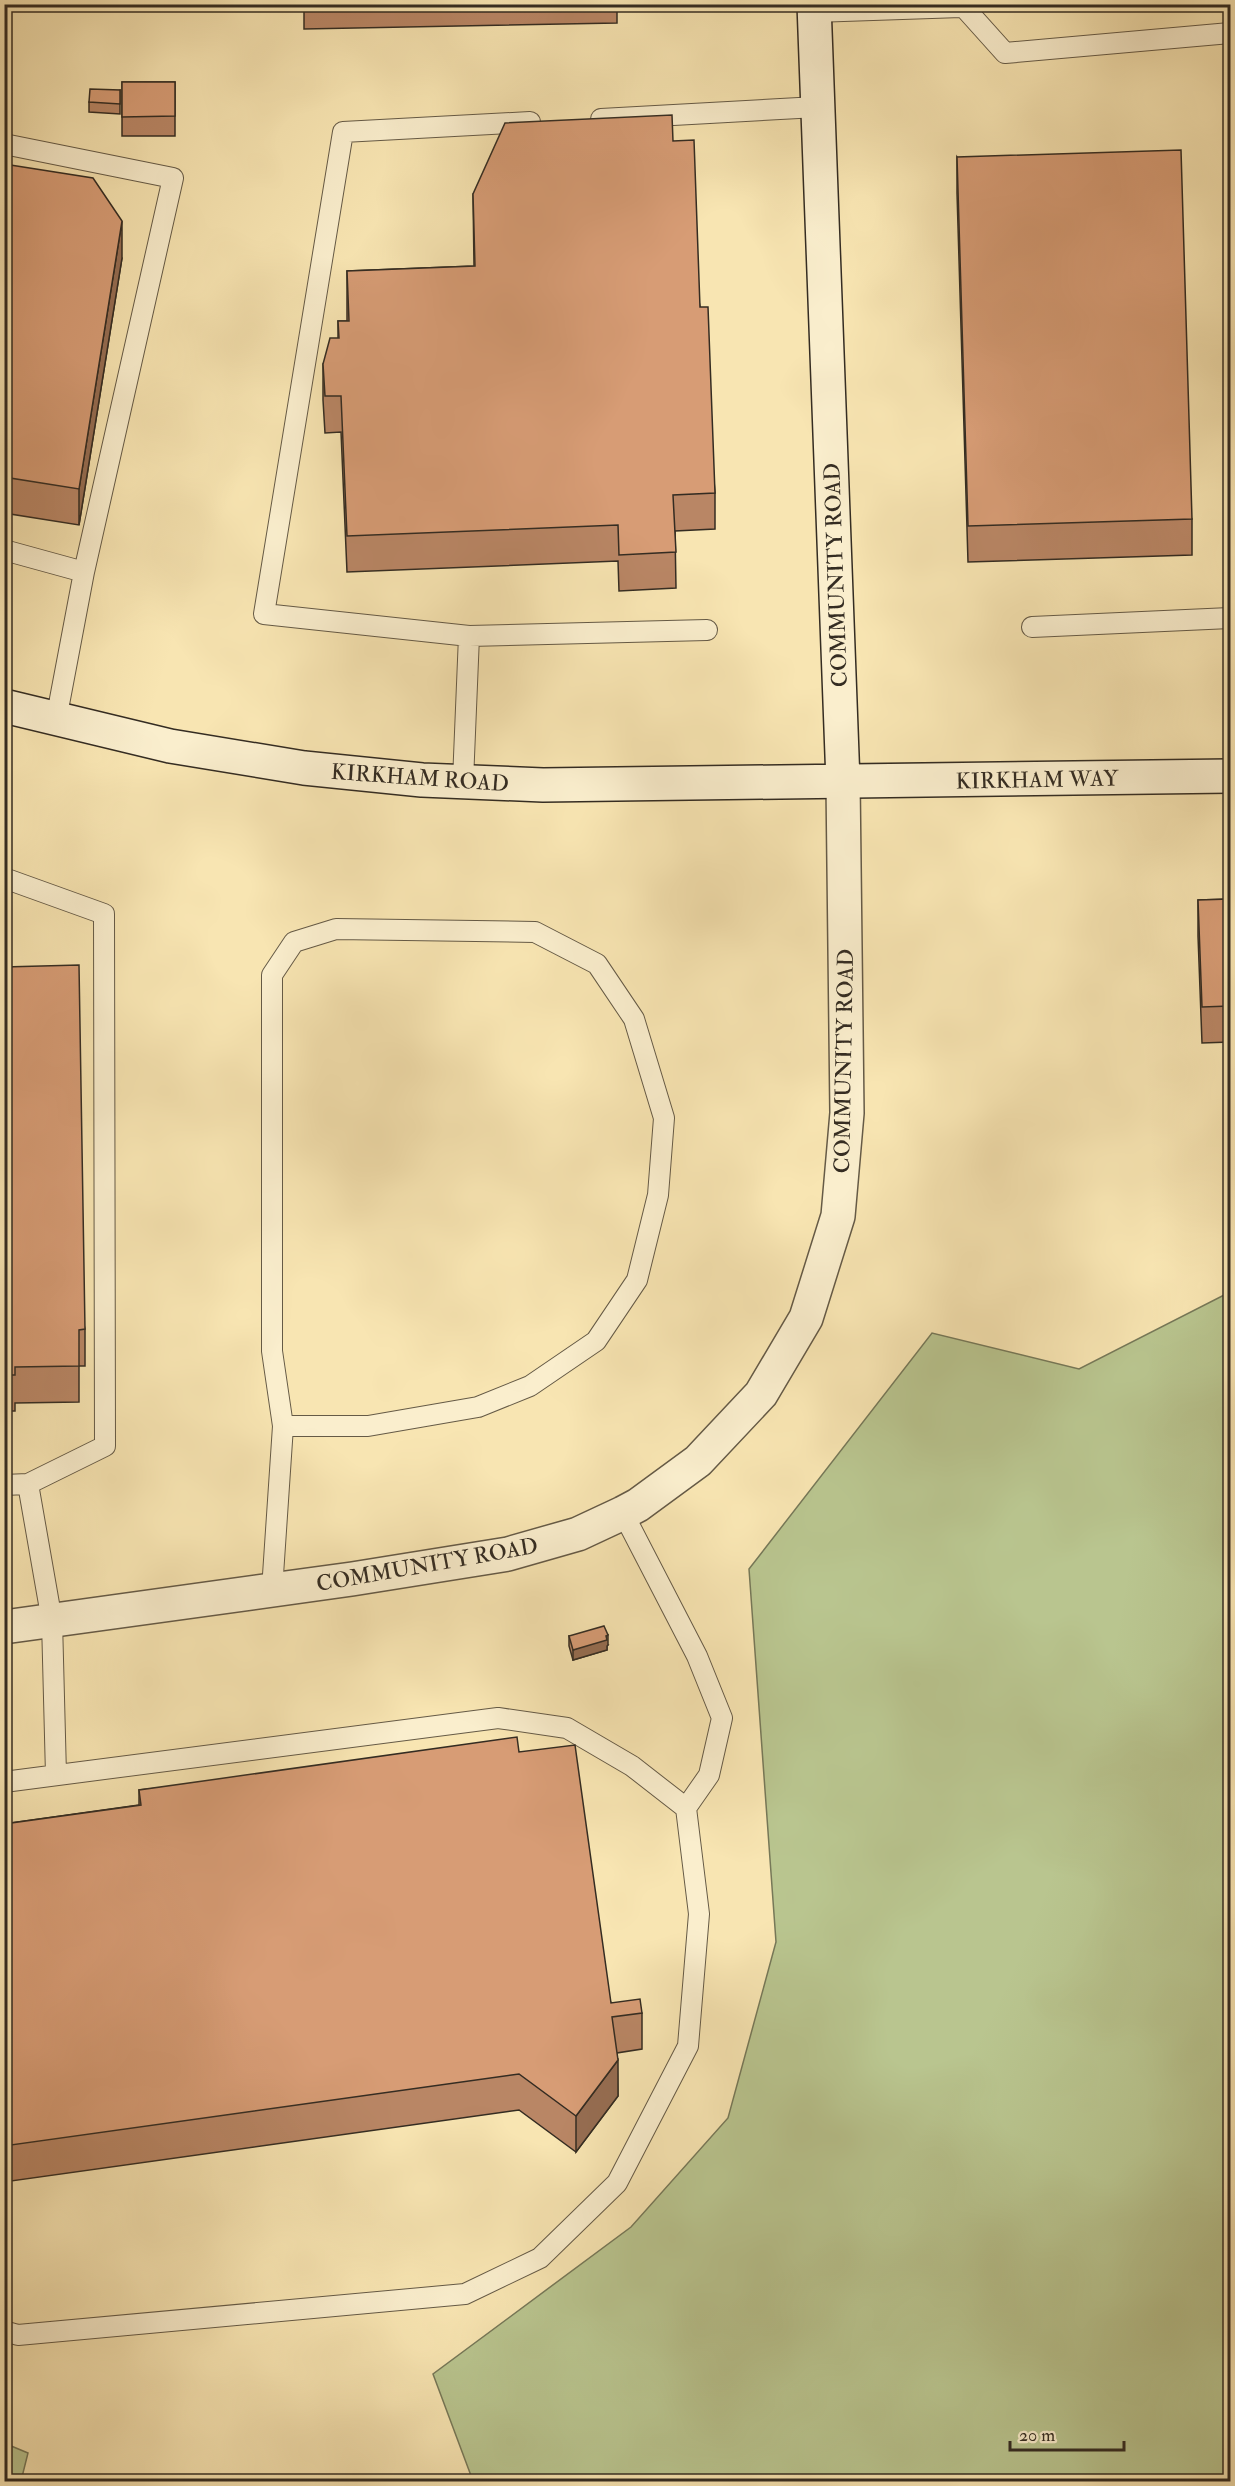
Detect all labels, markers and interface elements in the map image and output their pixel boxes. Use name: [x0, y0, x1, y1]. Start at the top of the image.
street label: COMMUNITY ROAD: [818, 462, 854, 688]
street label: KIRKHAM ROAD: [330, 758, 510, 798]
street label: KIRKHAM WAY: [955, 765, 1120, 795]
street label: COMMUNITY ROAD: [828, 949, 860, 1174]
street label: COMMUNITY ROAD: [314, 1532, 540, 1598]
scale bar: [1010, 2414, 1124, 2452]
text: 20 m: [1019, 2424, 1055, 2447]

